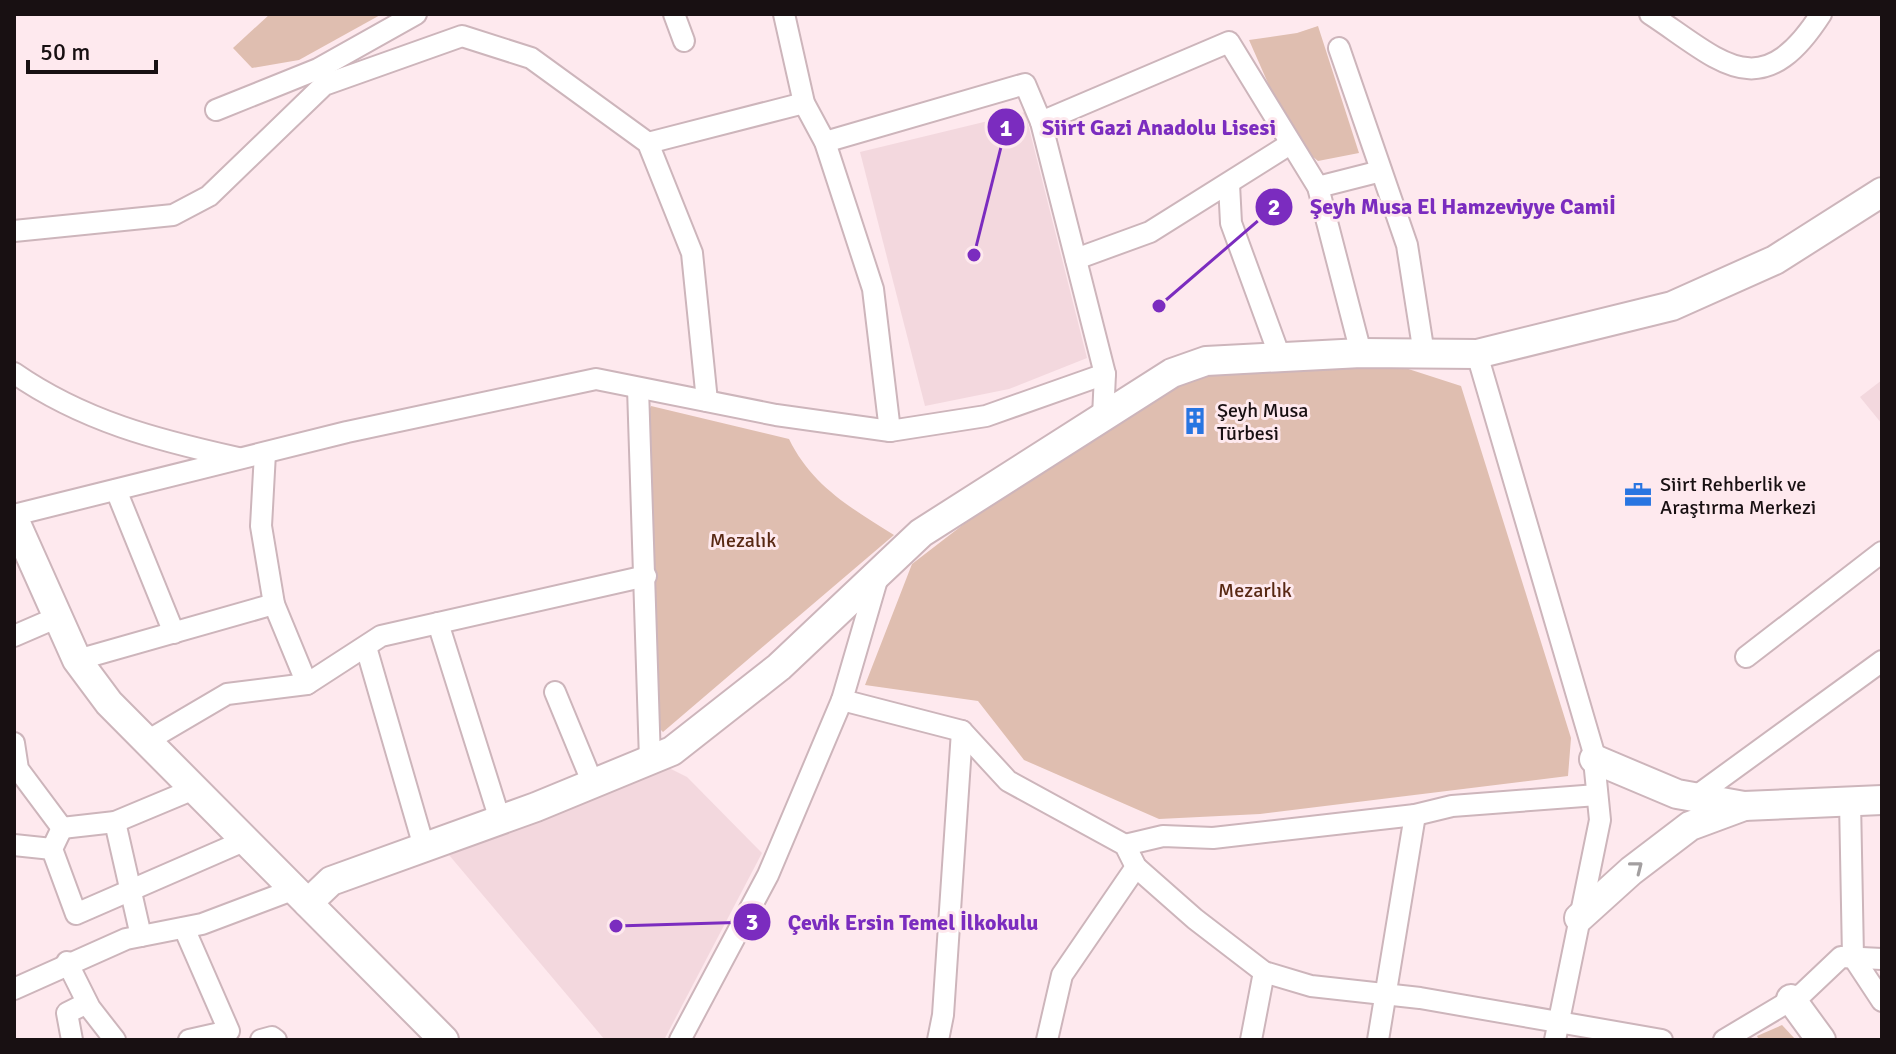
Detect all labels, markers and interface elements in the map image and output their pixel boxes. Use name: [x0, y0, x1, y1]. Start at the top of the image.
scale bar: [28, 24, 156, 74]
text: 50 m: [40, 37, 90, 67]
callout: Siirt Gazi Anadolu Lisesi: [986, 104, 1292, 150]
text: 1: [1000, 113, 1013, 143]
text: Siirt Gazi Anadolu Lisesi: [1042, 114, 1276, 141]
callout: Şeyh Musa El Hamzeviyye Camiİ: [1254, 184, 1632, 230]
text: 2: [1268, 192, 1280, 222]
text: Şeyh Musa El Hamzeviyye Camiİ: [1310, 193, 1616, 220]
place label: Şeyh Musa Türbesi: [1217, 398, 1309, 446]
building icon: Şeyh Musa Türbesi: [1180, 406, 1210, 436]
place label: Siirt Rehberlik ve Araştırma Merkezi: [1660, 472, 1816, 520]
office icon: Siirt Rehberlik ve Araştırma Merkezi: [1623, 480, 1653, 510]
park label: Mezalık: [710, 528, 776, 553]
park label: Mezarlık: [1218, 578, 1292, 603]
one-way arrow: [1628, 862, 1643, 876]
callout: Çevik Ersin Temel İlkokulu: [732, 899, 1055, 945]
text: 3: [746, 907, 758, 937]
text: Çevik Ersin Temel İlkokulu: [788, 909, 1038, 936]

